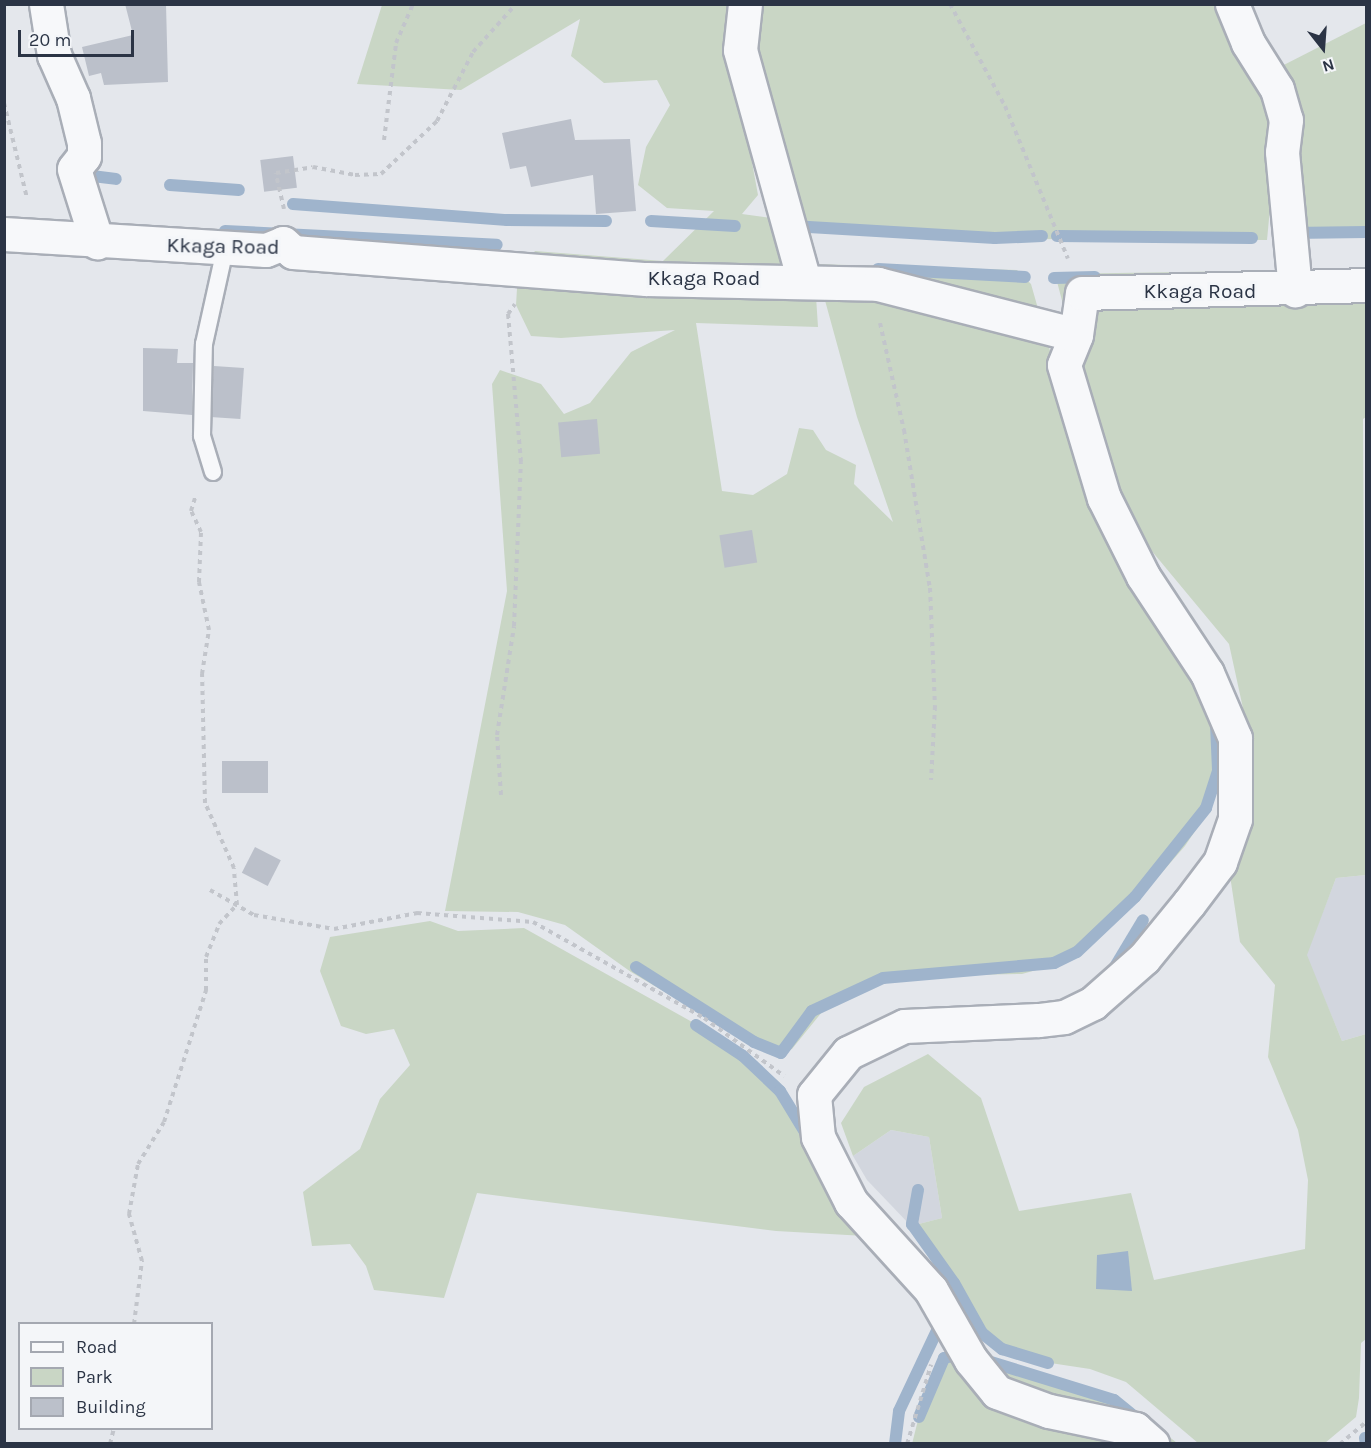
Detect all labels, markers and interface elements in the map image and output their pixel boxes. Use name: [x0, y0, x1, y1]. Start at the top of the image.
scale bar: [21, 18, 136, 56]
north arrow: [1293, 18, 1353, 78]
text: 20 m: [29, 29, 71, 51]
text: N: [1320, 55, 1337, 76]
street label: Kkaga Road: [166, 232, 280, 260]
street label: Kkaga Road: [648, 265, 760, 291]
street label: Kkaga Road: [1144, 278, 1256, 304]
legend: [18, 1322, 213, 1430]
text: Road: [76, 1336, 117, 1358]
text: Park: [76, 1366, 113, 1388]
text: Building: [76, 1396, 146, 1418]

